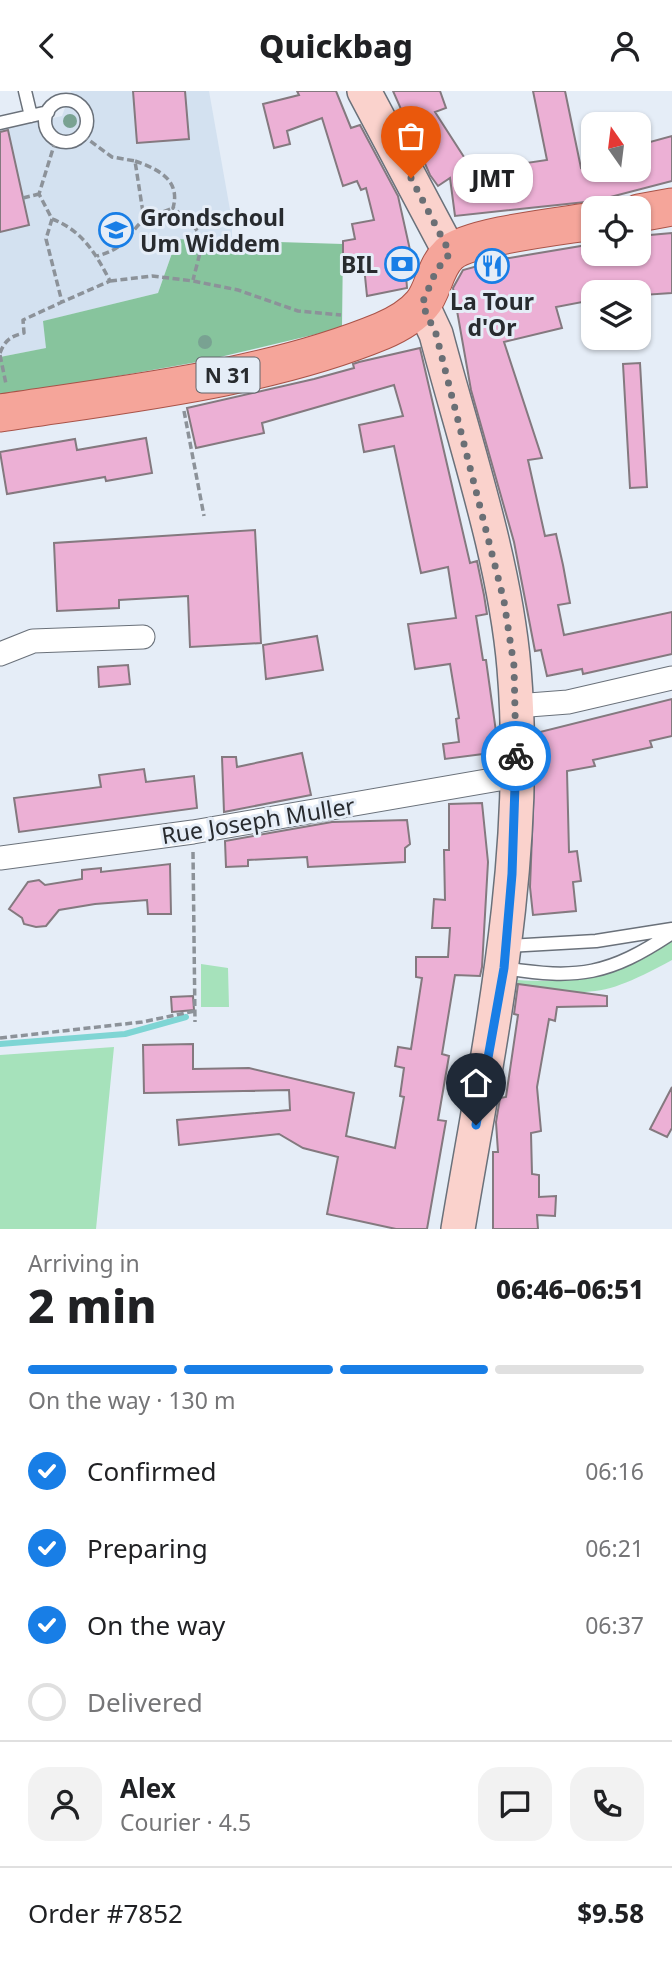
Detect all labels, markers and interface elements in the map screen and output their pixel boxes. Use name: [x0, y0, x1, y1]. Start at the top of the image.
text: Quickbag: [259, 24, 413, 67]
icon: back: [28, 27, 66, 65]
icon: person: [606, 27, 644, 65]
pin: [381, 106, 441, 178]
north arrow: [581, 112, 651, 182]
map controls: [581, 112, 651, 350]
icon: bag: [392, 117, 430, 155]
callout: JMT: [453, 153, 534, 203]
text: JMT: [471, 162, 515, 194]
button: locate: [581, 196, 651, 266]
place label: Grondschoul Um Widdem: [140, 201, 285, 259]
school or university icon: Grondschoul Um Widdem: [97, 211, 135, 249]
bank icon: BIL: [383, 245, 421, 283]
restaurant icon: La Tour d'Or: [473, 247, 511, 285]
place label: BIL: [341, 248, 378, 280]
button: layers: [581, 280, 651, 350]
place label: La Tour d'Or: [450, 285, 534, 343]
road number: N 31: [196, 357, 260, 393]
courier: [481, 721, 551, 791]
icon: bike: [497, 737, 535, 775]
street label: Rue Joseph Muller: [159, 789, 357, 851]
pin: [446, 1053, 506, 1125]
icon: home: [457, 1064, 495, 1102]
text: Arriving in: [28, 1247, 140, 1279]
text: 06:46–06:51: [496, 1271, 644, 1307]
text: 2 min: [28, 1274, 157, 1336]
text: On the way · 130 m: [28, 1384, 235, 1416]
icon: check: [28, 1452, 66, 1490]
text: Confirmed: [87, 1453, 217, 1489]
text: 06:16: [585, 1455, 644, 1487]
icon: check: [28, 1529, 66, 1567]
text: Preparing: [87, 1530, 208, 1566]
text: 06:21: [585, 1532, 644, 1564]
icon: check: [28, 1606, 66, 1644]
text: On the way: [87, 1607, 225, 1643]
text: 06:37: [585, 1609, 644, 1641]
text: Delivered: [87, 1684, 203, 1720]
button: person: [28, 1767, 102, 1841]
button: chat: [478, 1767, 552, 1841]
button: phone: [570, 1767, 644, 1841]
text: Alex: [120, 1770, 176, 1806]
text: Courier · 4.5: [120, 1806, 251, 1838]
text: Order #7852: [28, 1895, 183, 1931]
text: $9.58: [577, 1895, 644, 1931]

